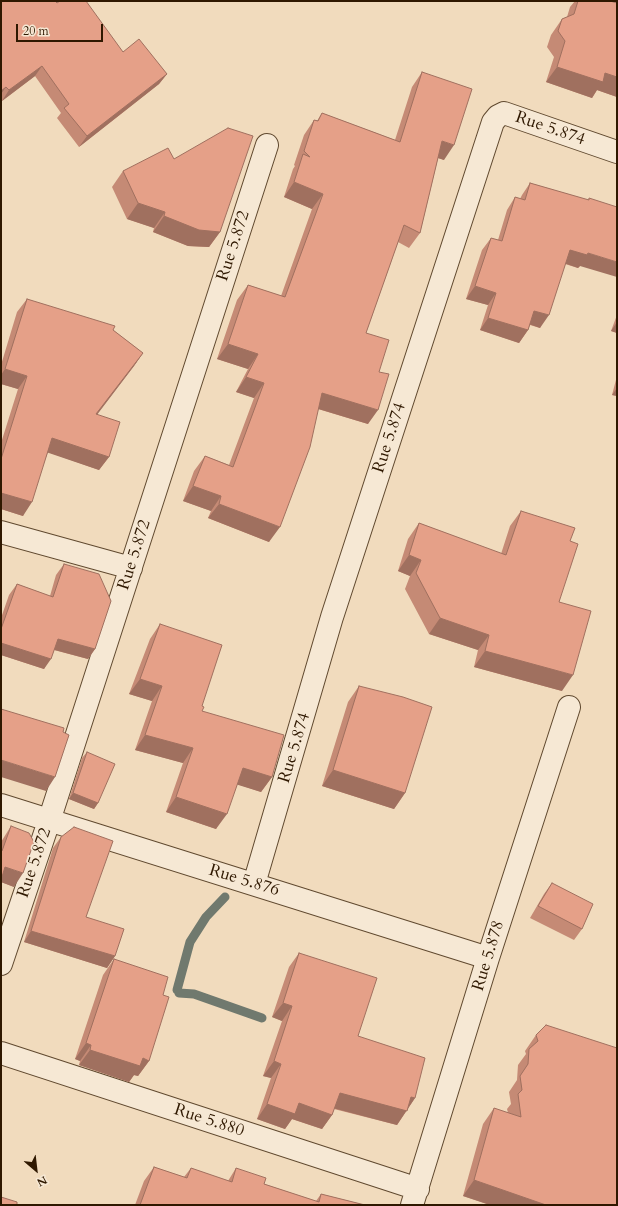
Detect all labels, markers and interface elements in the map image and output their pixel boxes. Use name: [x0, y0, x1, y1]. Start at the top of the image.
scale bar: [18, 16, 105, 42]
text: 20 m: [23, 23, 49, 39]
street label: Rue 5.874: [512, 108, 588, 150]
street label: Rue 5.872: [213, 208, 255, 284]
street label: Rue 5.874: [369, 400, 411, 476]
street label: Rue 5.872: [114, 517, 156, 593]
street label: Rue 5.874: [275, 710, 315, 786]
street label: Rue 5.872: [14, 825, 56, 901]
street label: Rue 5.876: [206, 861, 282, 901]
street label: Rue 5.878: [469, 918, 509, 994]
street label: Rue 5.880: [171, 1100, 247, 1142]
north arrow: [16, 1150, 56, 1190]
text: N: [34, 1172, 50, 1190]

